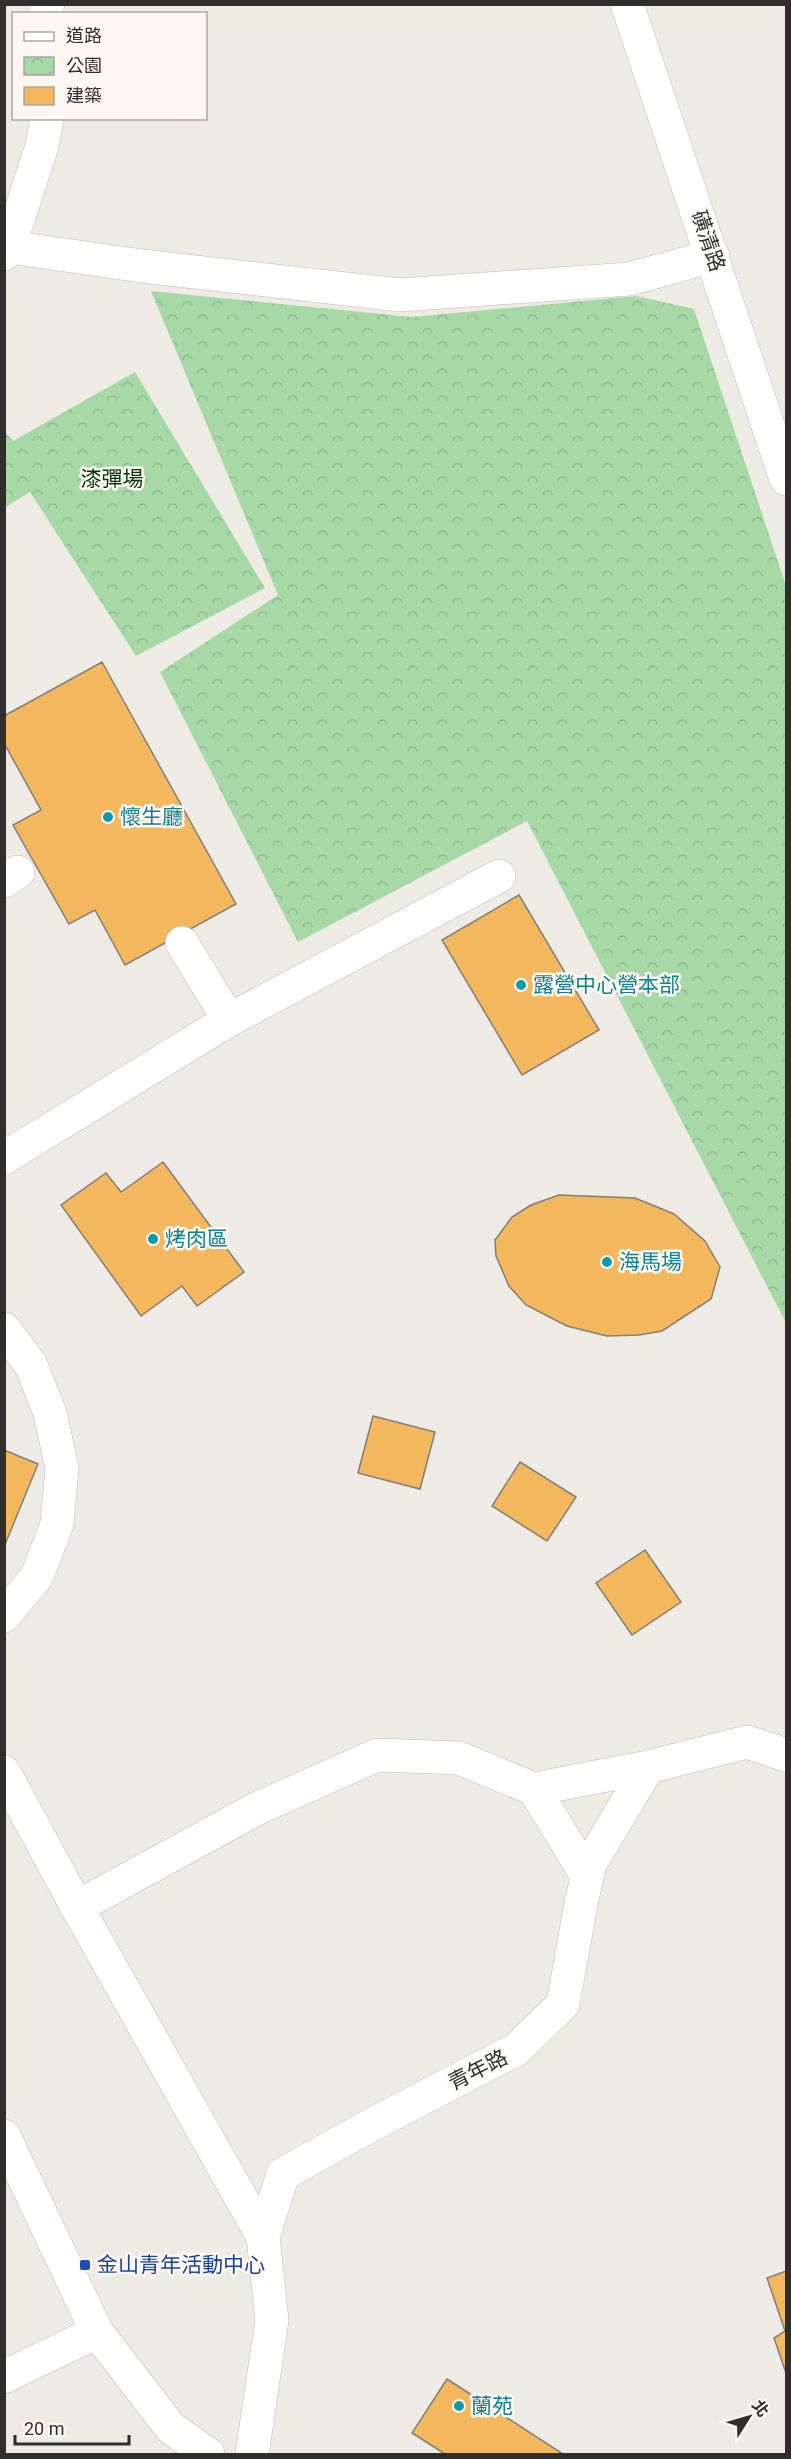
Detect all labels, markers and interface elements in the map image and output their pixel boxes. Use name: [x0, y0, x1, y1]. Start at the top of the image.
legend: [12, 12, 207, 120]
text: 道路: [66, 25, 102, 46]
text: 公園: [66, 55, 102, 76]
text: 建築: [66, 85, 102, 106]
street label: 磺清路: [686, 207, 730, 275]
park label: 漆彈場: [81, 467, 144, 491]
place label: 懷生廳: [120, 805, 183, 829]
marker: 懷生廳: [101, 810, 115, 824]
place label: 露營中心營本部: [533, 973, 680, 997]
marker: 露營中心營本部: [514, 978, 528, 992]
place label: 烤肉區: [165, 1227, 228, 1251]
marker: 烤肉區: [146, 1232, 160, 1246]
place label: 海馬場: [619, 1250, 682, 1274]
marker: 海馬場: [600, 1255, 614, 1269]
street label: 青年路: [444, 2045, 512, 2095]
place label: 金山青年活動中心: [97, 2253, 265, 2277]
marker: 金山青年活動中心: [78, 2258, 92, 2272]
north arrow: [719, 2387, 779, 2447]
place label: 蘭苑: [471, 2394, 513, 2418]
text: 北: [748, 2396, 773, 2420]
marker: 蘭苑: [452, 2399, 466, 2413]
scale bar: [15, 2408, 129, 2446]
text: 20 m: [24, 2418, 64, 2439]

